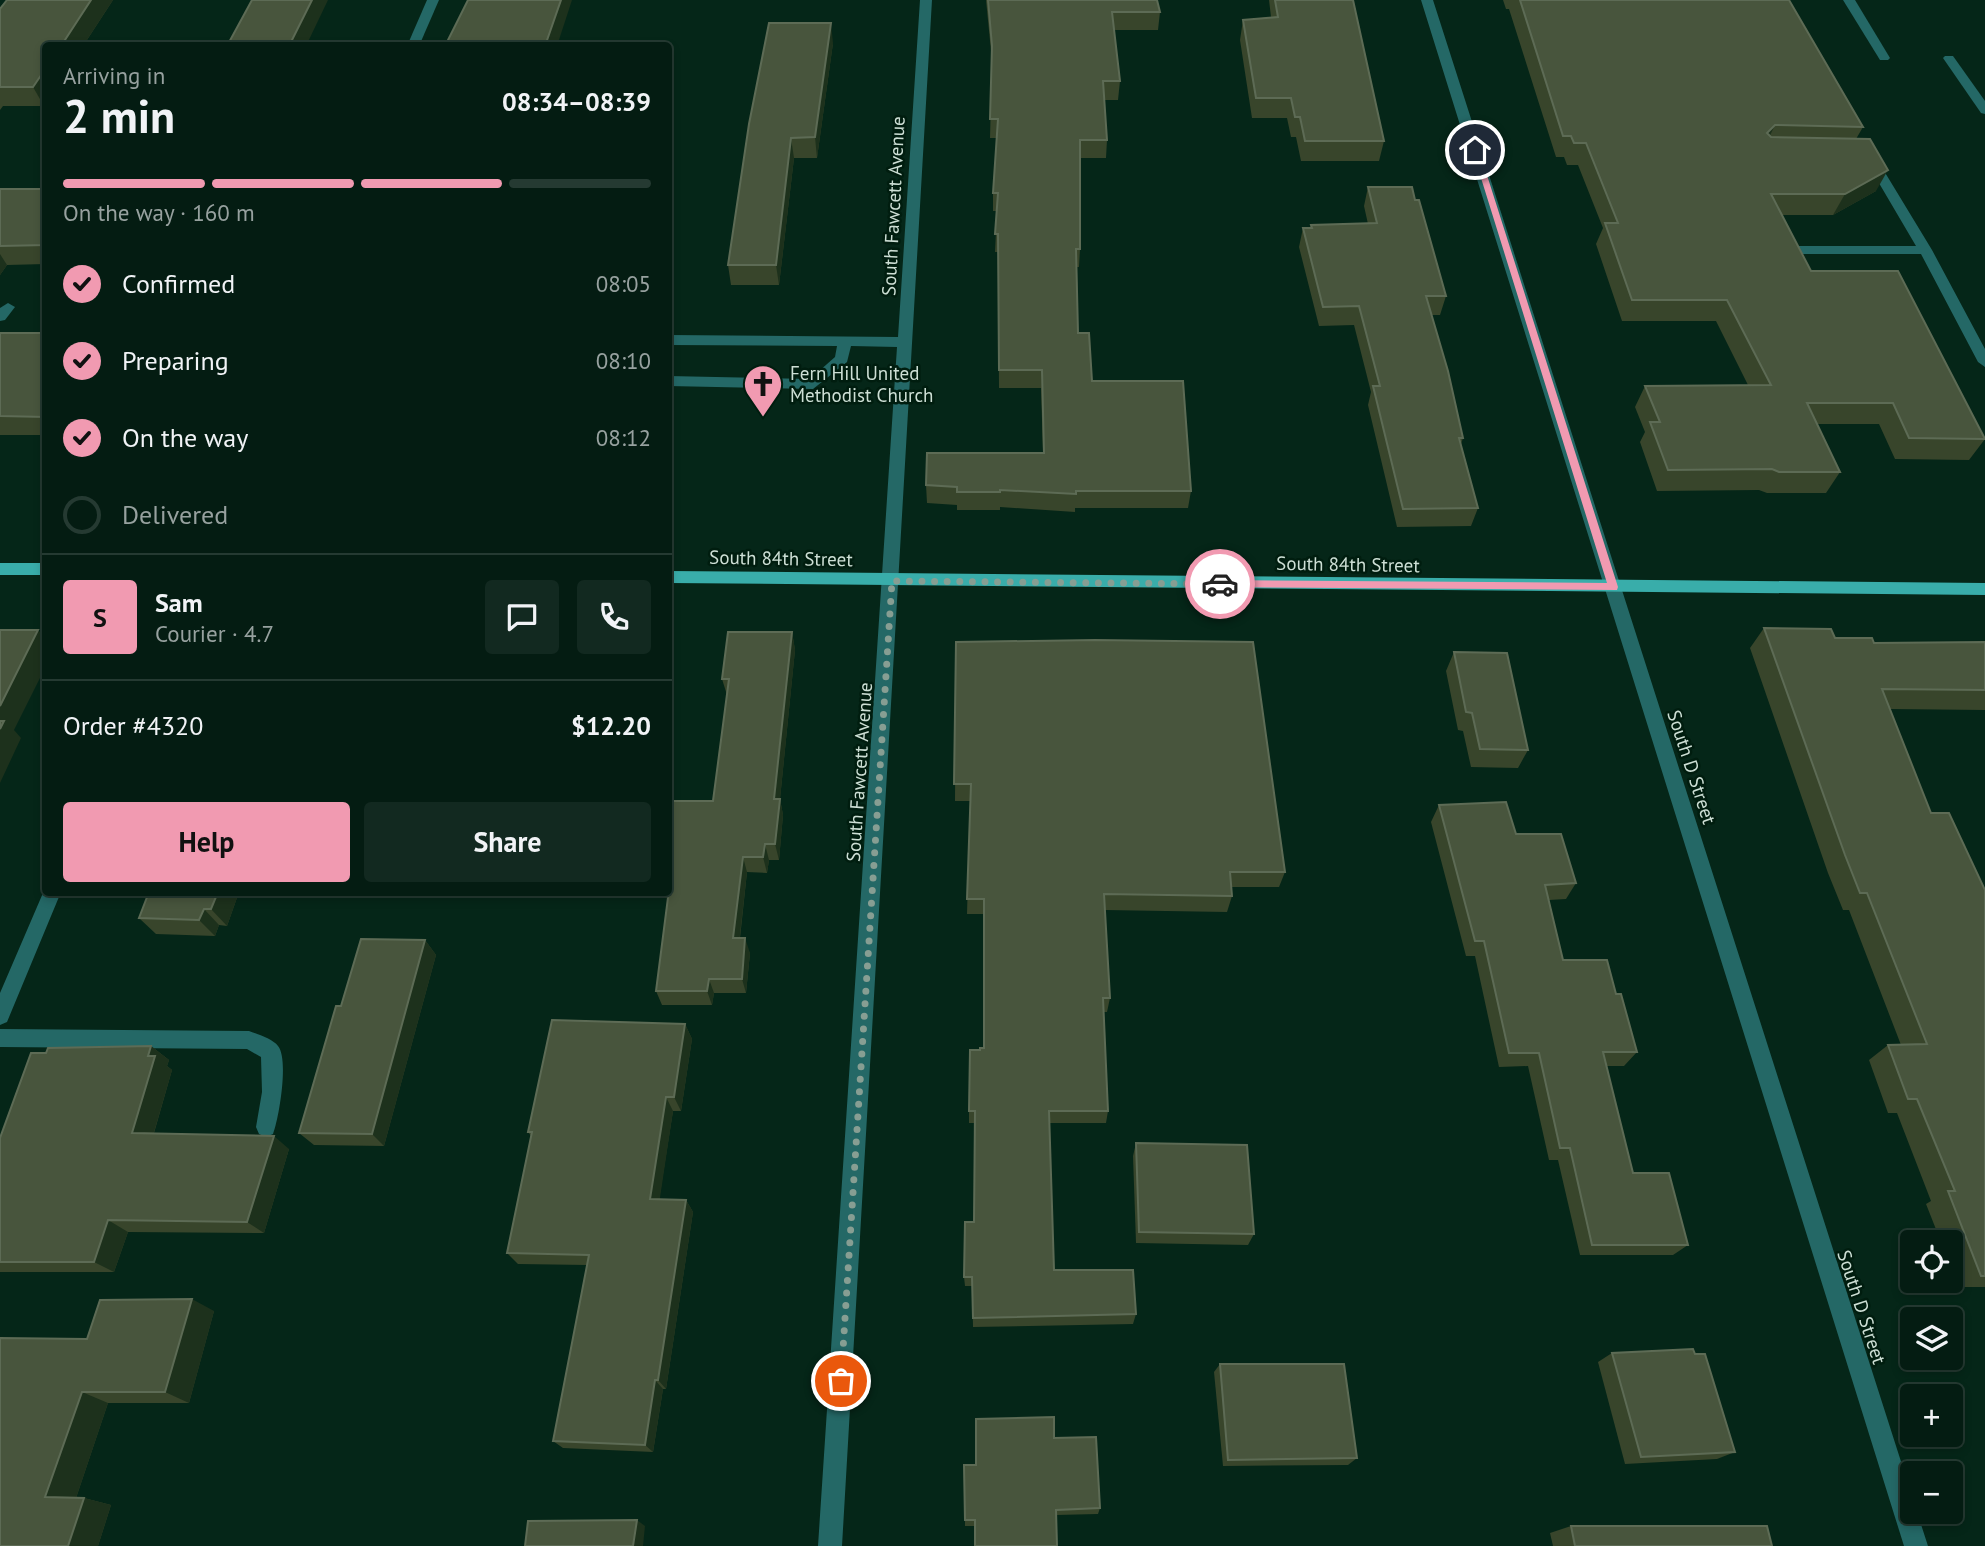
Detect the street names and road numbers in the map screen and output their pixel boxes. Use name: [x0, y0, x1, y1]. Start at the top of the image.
street label: South Fawcett Avenue: [876, 116, 910, 296]
street label: South 84th Street: [709, 545, 854, 571]
street label: South 84th Street: [1276, 551, 1421, 577]
street label: South Fawcett Avenue: [841, 681, 877, 863]
street label: South D Street: [1662, 707, 1722, 828]
street label: South D Street: [1832, 1247, 1892, 1368]

